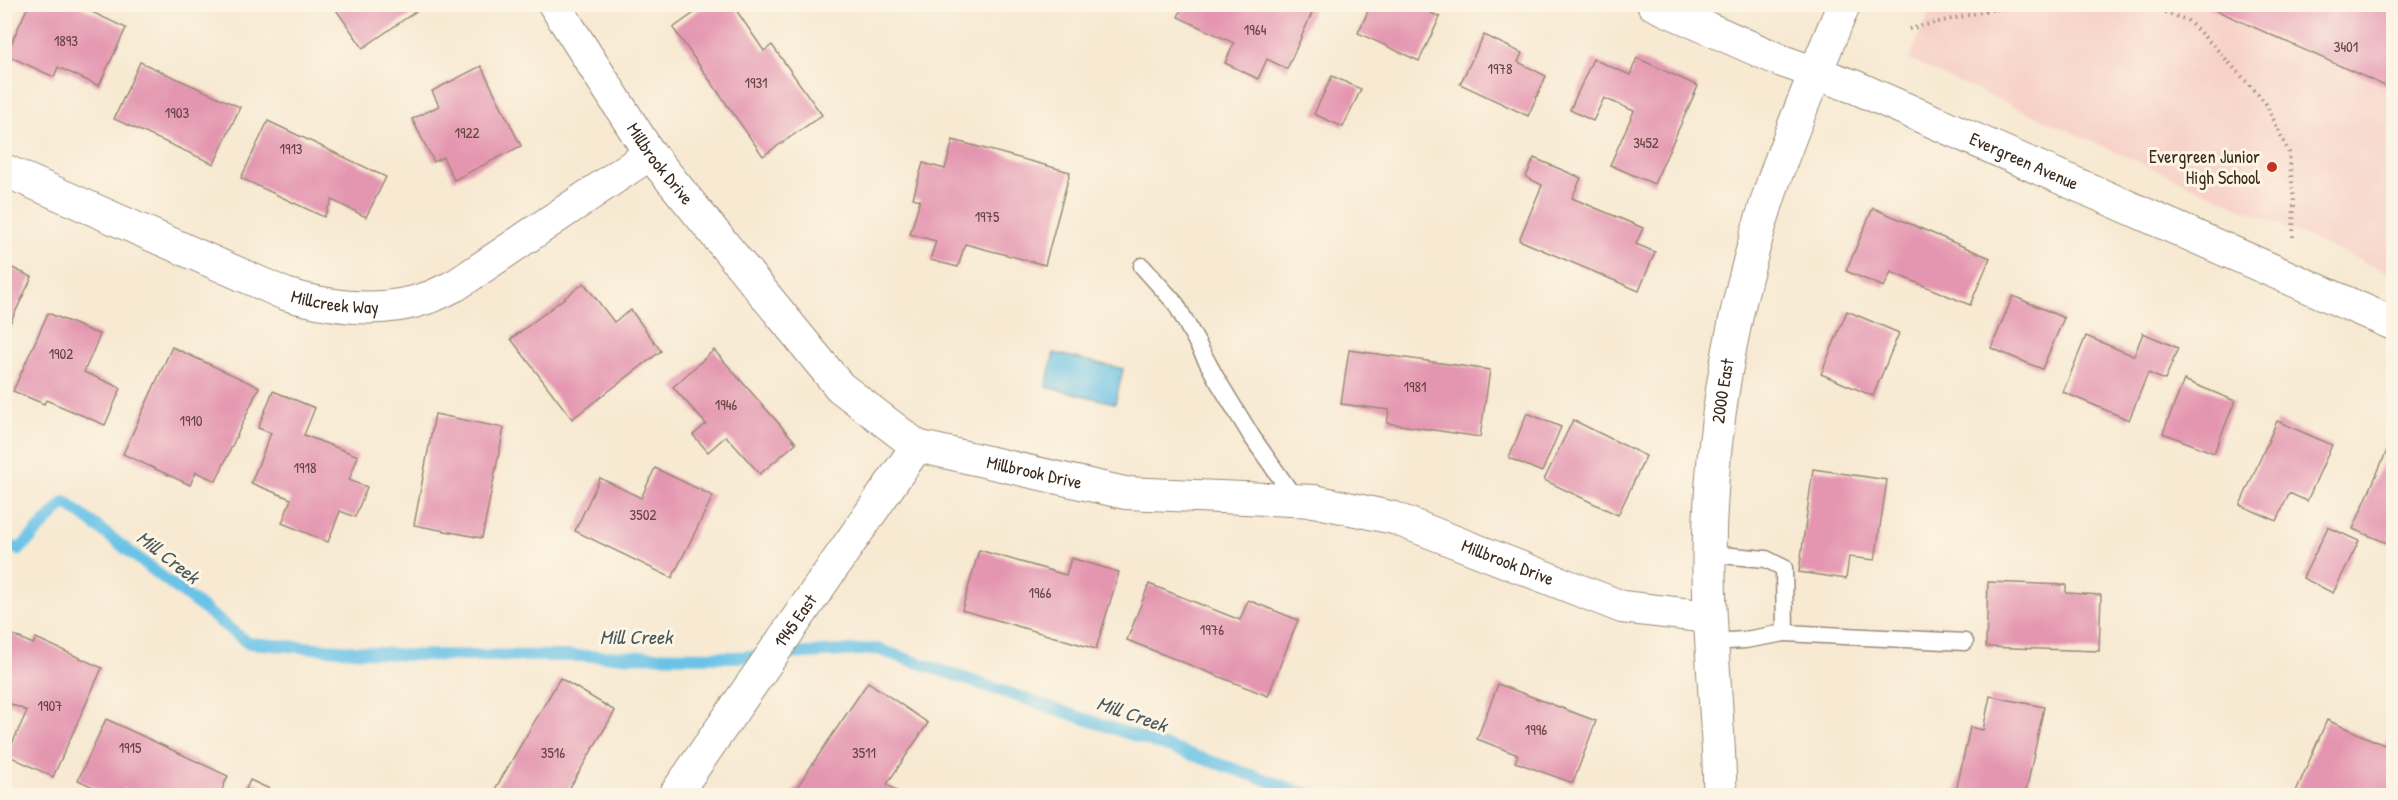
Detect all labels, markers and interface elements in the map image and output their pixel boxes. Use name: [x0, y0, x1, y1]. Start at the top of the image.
house number: 1964: [1244, 19, 1267, 40]
house number: 1893: [54, 30, 78, 51]
house number: 3401: [2334, 36, 2358, 57]
house number: 1978: [1488, 58, 1512, 79]
house number: 1931: [744, 72, 768, 93]
house number: 1903: [165, 102, 189, 123]
street label: Millbrook Drive: [621, 118, 700, 210]
house number: 1922: [455, 122, 480, 143]
street label: Evergreen Avenue: [1966, 126, 2083, 196]
house number: 3452: [1633, 132, 1659, 153]
house number: 1913: [279, 138, 303, 159]
place label: Evergreen Junior High School: [2149, 144, 2260, 190]
marker: Evergreen Junior High School: [2265, 160, 2279, 174]
house number: 1975: [975, 206, 1000, 227]
street label: Millcreek Way: [288, 283, 379, 319]
house number: 1902: [49, 343, 73, 364]
street label: 2000 East: [1705, 356, 1740, 425]
house number: 1981: [1404, 376, 1426, 397]
house number: 1946: [715, 394, 737, 415]
house number: 1910: [179, 410, 203, 431]
street label: Millbrook Drive: [984, 449, 1084, 495]
house number: 1918: [294, 457, 316, 478]
house number: 3502: [630, 504, 656, 525]
water label: Mill Creek: [131, 524, 207, 591]
street label: Millbrook Drive: [1458, 533, 1558, 591]
house number: 1966: [1029, 582, 1051, 603]
street label: 1945 East: [768, 588, 823, 652]
house number: 1976: [1200, 619, 1224, 640]
water label: Mill Creek: [600, 623, 674, 650]
water label: Mill Creek: [1093, 689, 1172, 739]
house number: 1907: [37, 695, 63, 716]
house number: 1996: [1525, 719, 1547, 740]
house number: 1915: [119, 737, 142, 758]
house number: 3516: [541, 742, 565, 763]
house number: 3511: [852, 742, 876, 763]

